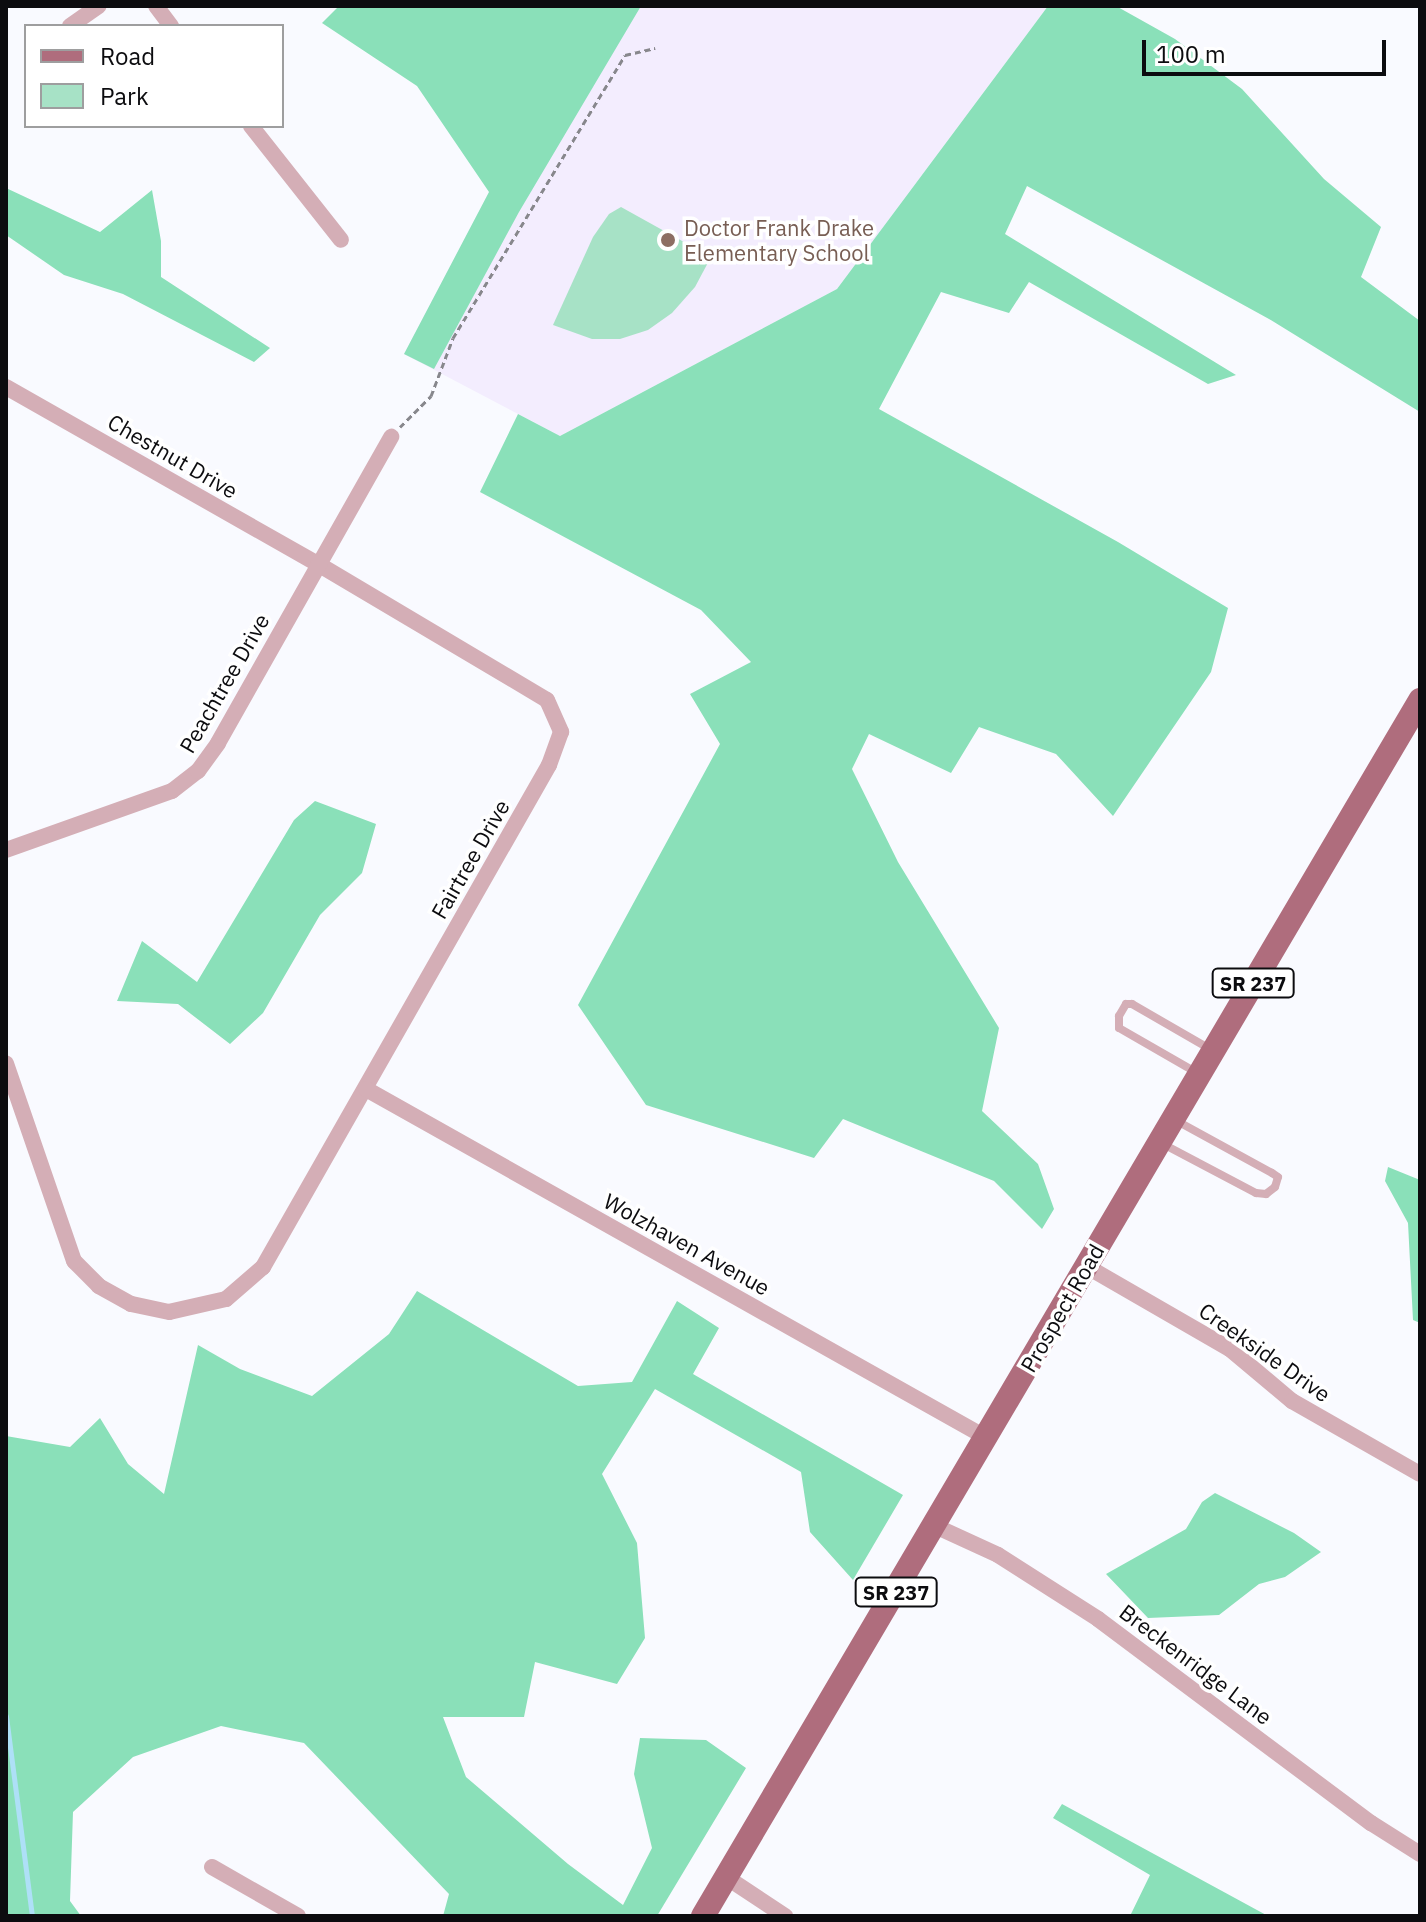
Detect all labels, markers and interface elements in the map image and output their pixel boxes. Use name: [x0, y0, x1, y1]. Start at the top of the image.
legend: [24, 24, 284, 128]
scale bar: [1146, 24, 1390, 74]
text: 100 m: [1156, 38, 1226, 70]
text: Road: [100, 40, 155, 72]
text: Park: [100, 80, 149, 112]
place label: Doctor Frank Drake Elementary School: [684, 214, 874, 266]
marker: Doctor Frank Drake Elementary School: [659, 231, 677, 249]
street label: Chestnut Drive: [103, 408, 243, 504]
street label: Peachtree Drive: [173, 609, 275, 757]
street label: Fairtree Drive: [425, 795, 515, 923]
road number: SR 237: [1211, 967, 1295, 999]
street label: Wolzhaven Avenue: [599, 1187, 775, 1301]
street label: Prospect Road: [1015, 1239, 1109, 1377]
street label: Creekside Drive: [1194, 1297, 1336, 1407]
road number: SR 237: [854, 1576, 938, 1608]
street label: Breckenridge Lane: [1115, 1598, 1277, 1730]

